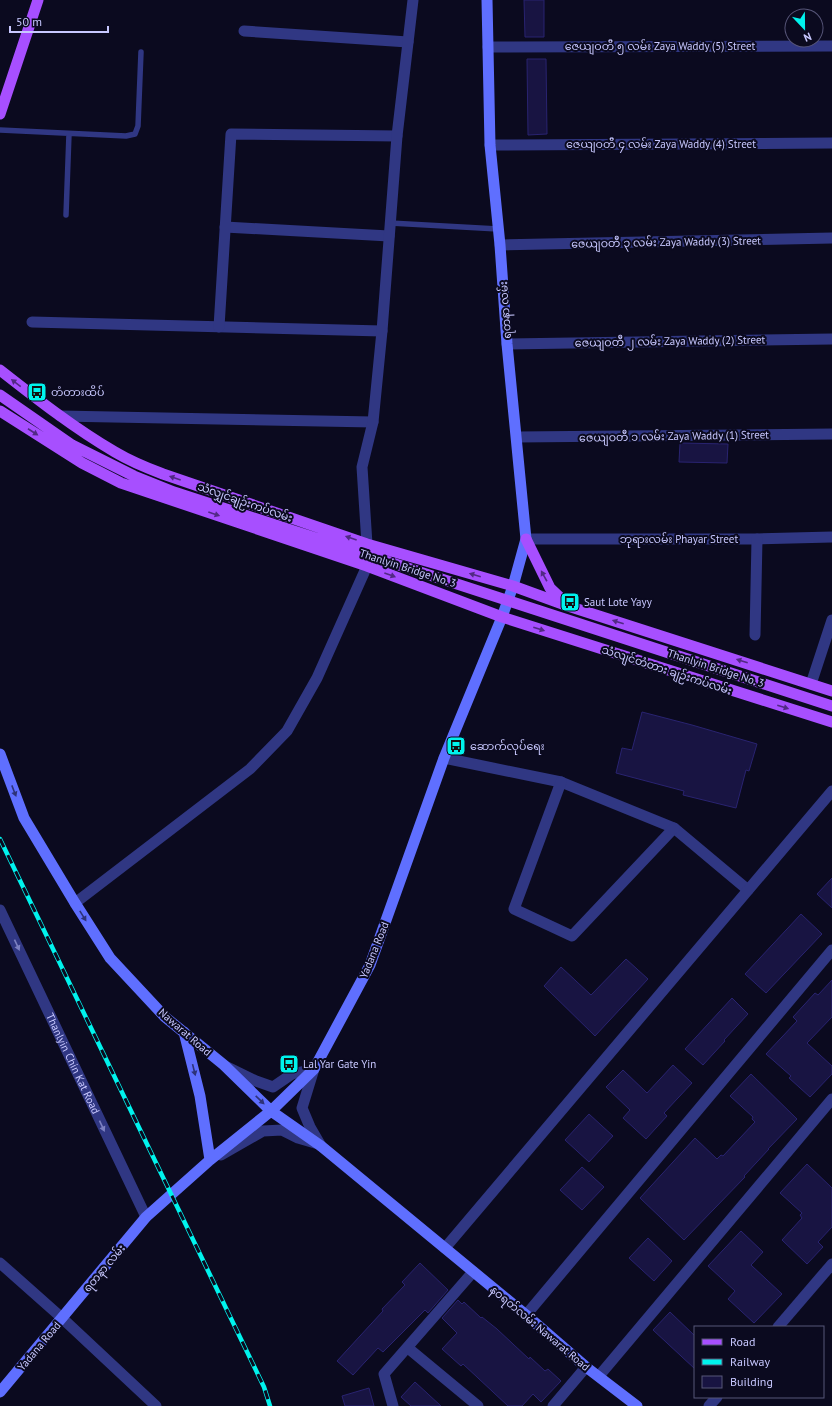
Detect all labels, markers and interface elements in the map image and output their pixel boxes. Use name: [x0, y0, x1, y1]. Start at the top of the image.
scale bar: [10, 8, 108, 34]
north arrow: [784, 8, 824, 48]
text: 50 m: [16, 14, 42, 29]
text: N: [802, 29, 814, 45]
street label: ဇေယျဝတီ ၅ လမ်း Zaya Waddy (5) Street: [565, 39, 756, 55]
street label: ဇေယျဝတီ ၄ လမ်း Zaya Waddy (4) Street: [566, 137, 756, 153]
street label: ဇေယျဝတီ ၃ လမ်း Zaya Waddy (3) Street: [571, 233, 761, 253]
street label: ရတနာ လမ်း: [496, 280, 516, 339]
street label: ဇေယျဝတီ ၂ လမ်း Zaya Waddy (2) Street: [575, 332, 766, 352]
one-way arrow: [11, 378, 22, 387]
bus stop icon: တံတားထိပ်: [26, 381, 48, 403]
place label: တံတားထိပ်: [51, 385, 104, 399]
street label: ဇေယျဝတီ ၁ လမ်း Zaya Waddy (1) Street: [579, 427, 769, 447]
one-way arrow: [27, 428, 38, 436]
one-way arrow: [168, 475, 180, 481]
street label: သံလျှင်ချဉ်းကပ်လမ်း: [195, 479, 295, 528]
one-way arrow: [208, 512, 220, 518]
street label: ဘုရားလမ်း Phayar Street: [620, 532, 738, 548]
one-way arrow: [344, 535, 356, 541]
street label: Thanlyin Bridge No. 3: [358, 546, 458, 590]
one-way arrow: [541, 570, 547, 582]
one-way arrow: [384, 572, 396, 578]
one-way arrow: [469, 572, 481, 578]
bus stop icon: Saut Lote Yayy: [559, 591, 581, 613]
place label: Saut Lote Yayy: [584, 595, 653, 609]
one-way arrow: [612, 619, 624, 625]
one-way arrow: [533, 626, 545, 632]
street label: သံလျင်တံတား ချဉ်းကပ်လမ်း: [600, 642, 734, 700]
street label: Thanlyin Bridge No. 3: [666, 646, 766, 690]
one-way arrow: [735, 658, 747, 664]
one-way arrow: [777, 704, 789, 710]
bus stop icon: ဆောက်လုပ်ရေး: [445, 735, 467, 757]
place label: ဆောက်လုပ်ရေး: [470, 739, 545, 755]
one-way arrow: [11, 785, 17, 797]
one-way arrow: [80, 910, 87, 922]
street label: Yadana Road: [356, 920, 392, 980]
one-way arrow: [14, 939, 20, 951]
street label: Nawarat Road: [156, 1005, 214, 1059]
street label: Thanlyin Chin Kat Road: [43, 1011, 103, 1116]
bus stop icon: Lal Yar Gate Yin: [278, 1053, 300, 1075]
place label: Lal Yar Gate Yin: [303, 1057, 376, 1071]
one-way arrow: [191, 1063, 197, 1076]
one-way arrow: [255, 1095, 265, 1104]
one-way arrow: [99, 1120, 105, 1131]
street label: ရတနာ လမ်း: [80, 1241, 130, 1296]
street label: နဝရတ်လမ်း Nawarat Road: [486, 1282, 593, 1375]
street label: Yadana Road: [14, 1319, 64, 1373]
legend: [694, 1326, 824, 1398]
text: Road: [730, 1334, 755, 1349]
text: Railway: [730, 1354, 770, 1369]
text: Building: [730, 1374, 773, 1389]

